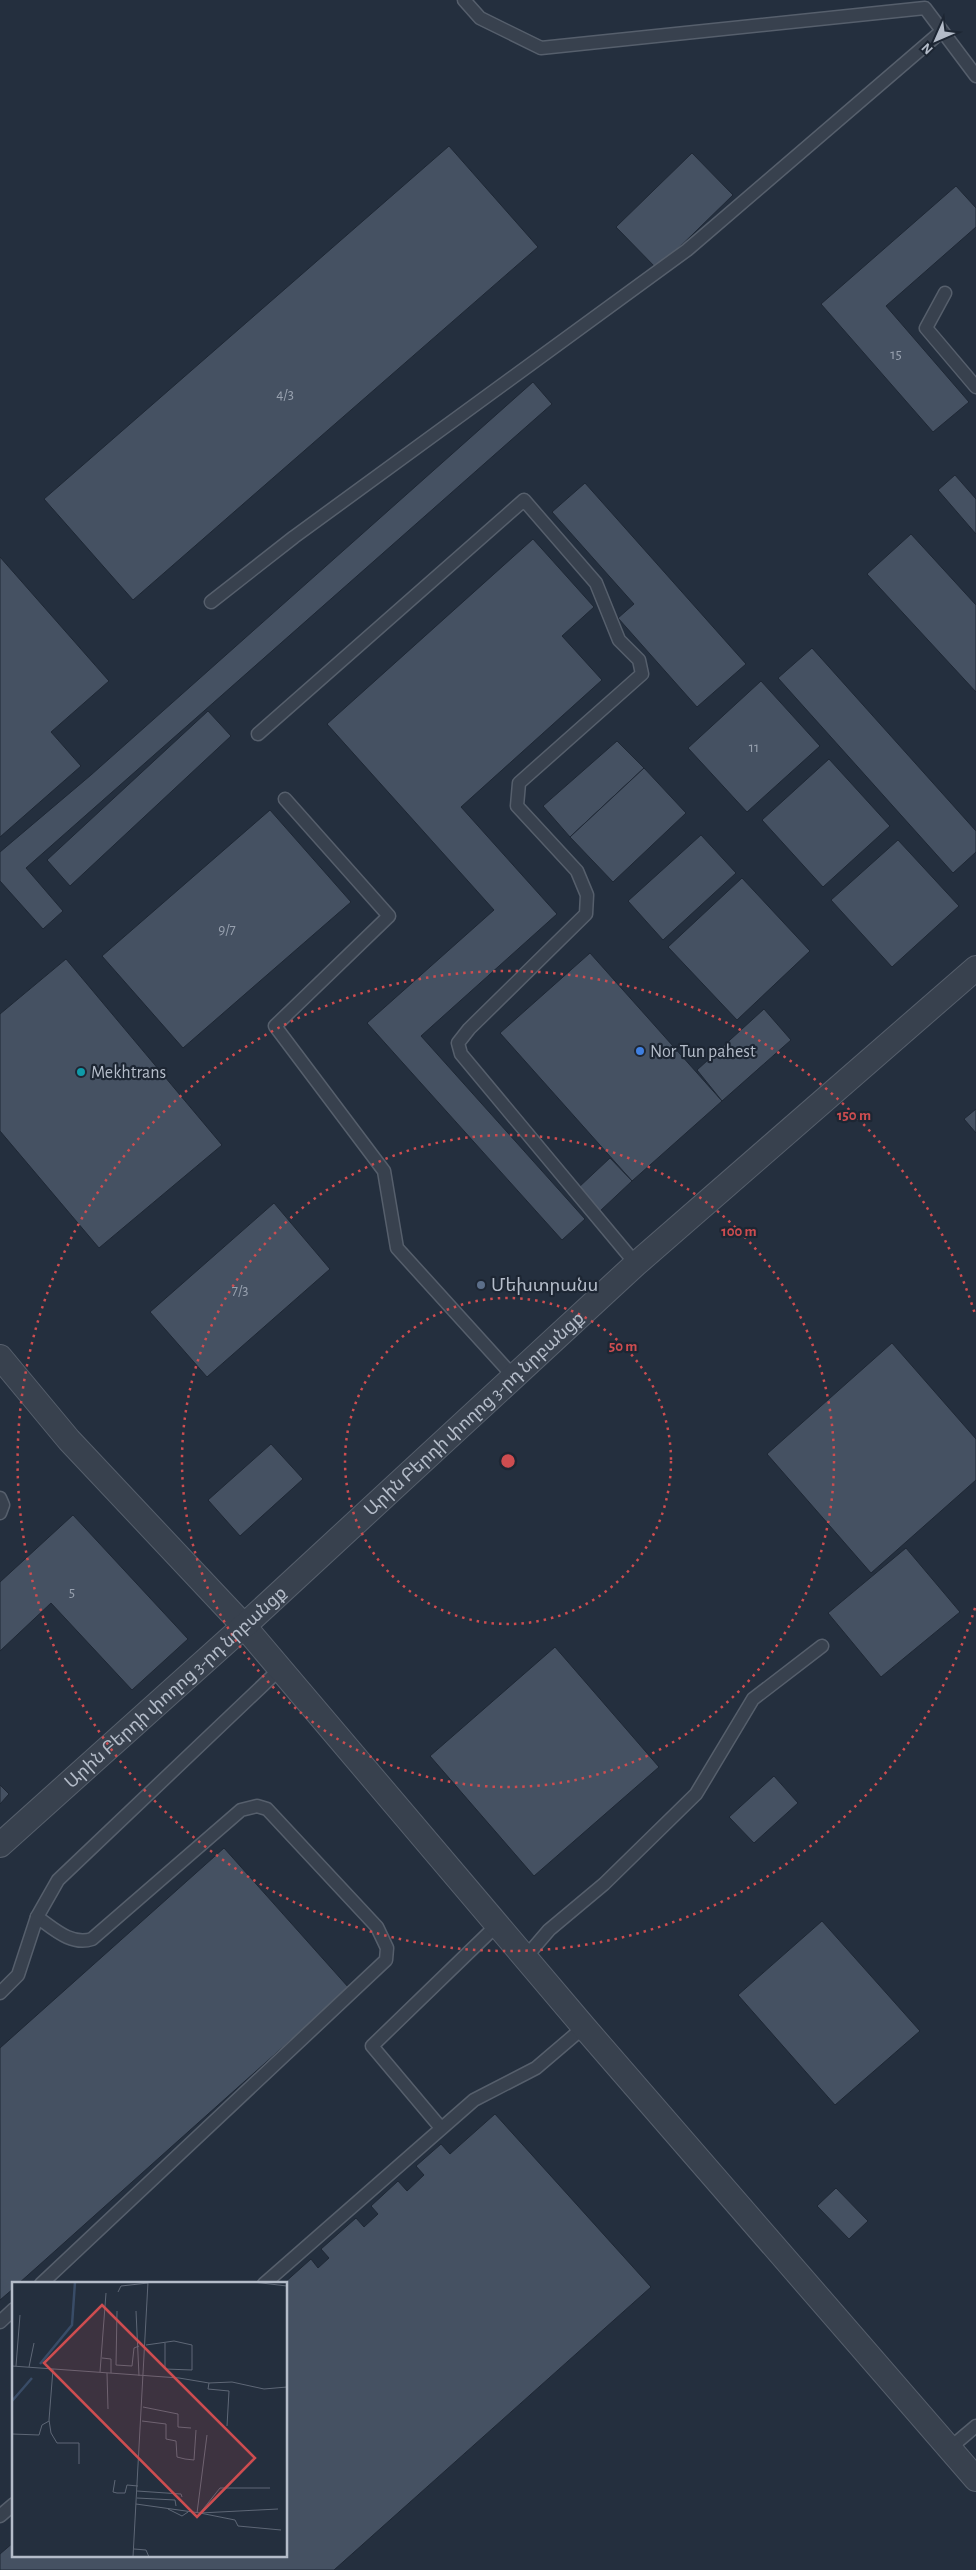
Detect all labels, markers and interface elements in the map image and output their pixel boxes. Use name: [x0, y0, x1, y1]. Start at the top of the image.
north arrow: [911, 15, 961, 65]
text: N: [919, 40, 936, 57]
house number: 15: [890, 347, 902, 362]
house number: 4/3: [276, 387, 294, 402]
house number: 11: [749, 740, 759, 755]
house number: 9/7: [218, 922, 236, 937]
place label: Nor Tun pahest: [650, 1043, 756, 1061]
marker: Nor Tun pahest: [634, 1045, 646, 1057]
place label: Mekhtrans: [91, 1064, 166, 1082]
marker: Mekhtrans: [75, 1066, 87, 1078]
text: 150 m: [837, 1108, 871, 1123]
text: 100 m: [721, 1224, 757, 1239]
place label: Մեխտրանս: [491, 1277, 598, 1295]
marker: Մեխտրանս: [475, 1279, 487, 1291]
house number: 7/3: [232, 1283, 248, 1298]
street label: Արին Բերդի փողոց 3-րդ նրբանցք: [362, 1309, 588, 1520]
text: 50 m: [609, 1339, 637, 1354]
centre of rings: [499, 1452, 517, 1470]
street label: Արին Բերդի փողոց 3-րդ նրբանցք: [62, 1584, 290, 1792]
house number: 5: [69, 1585, 75, 1600]
inset map: [12, 2282, 288, 2558]

